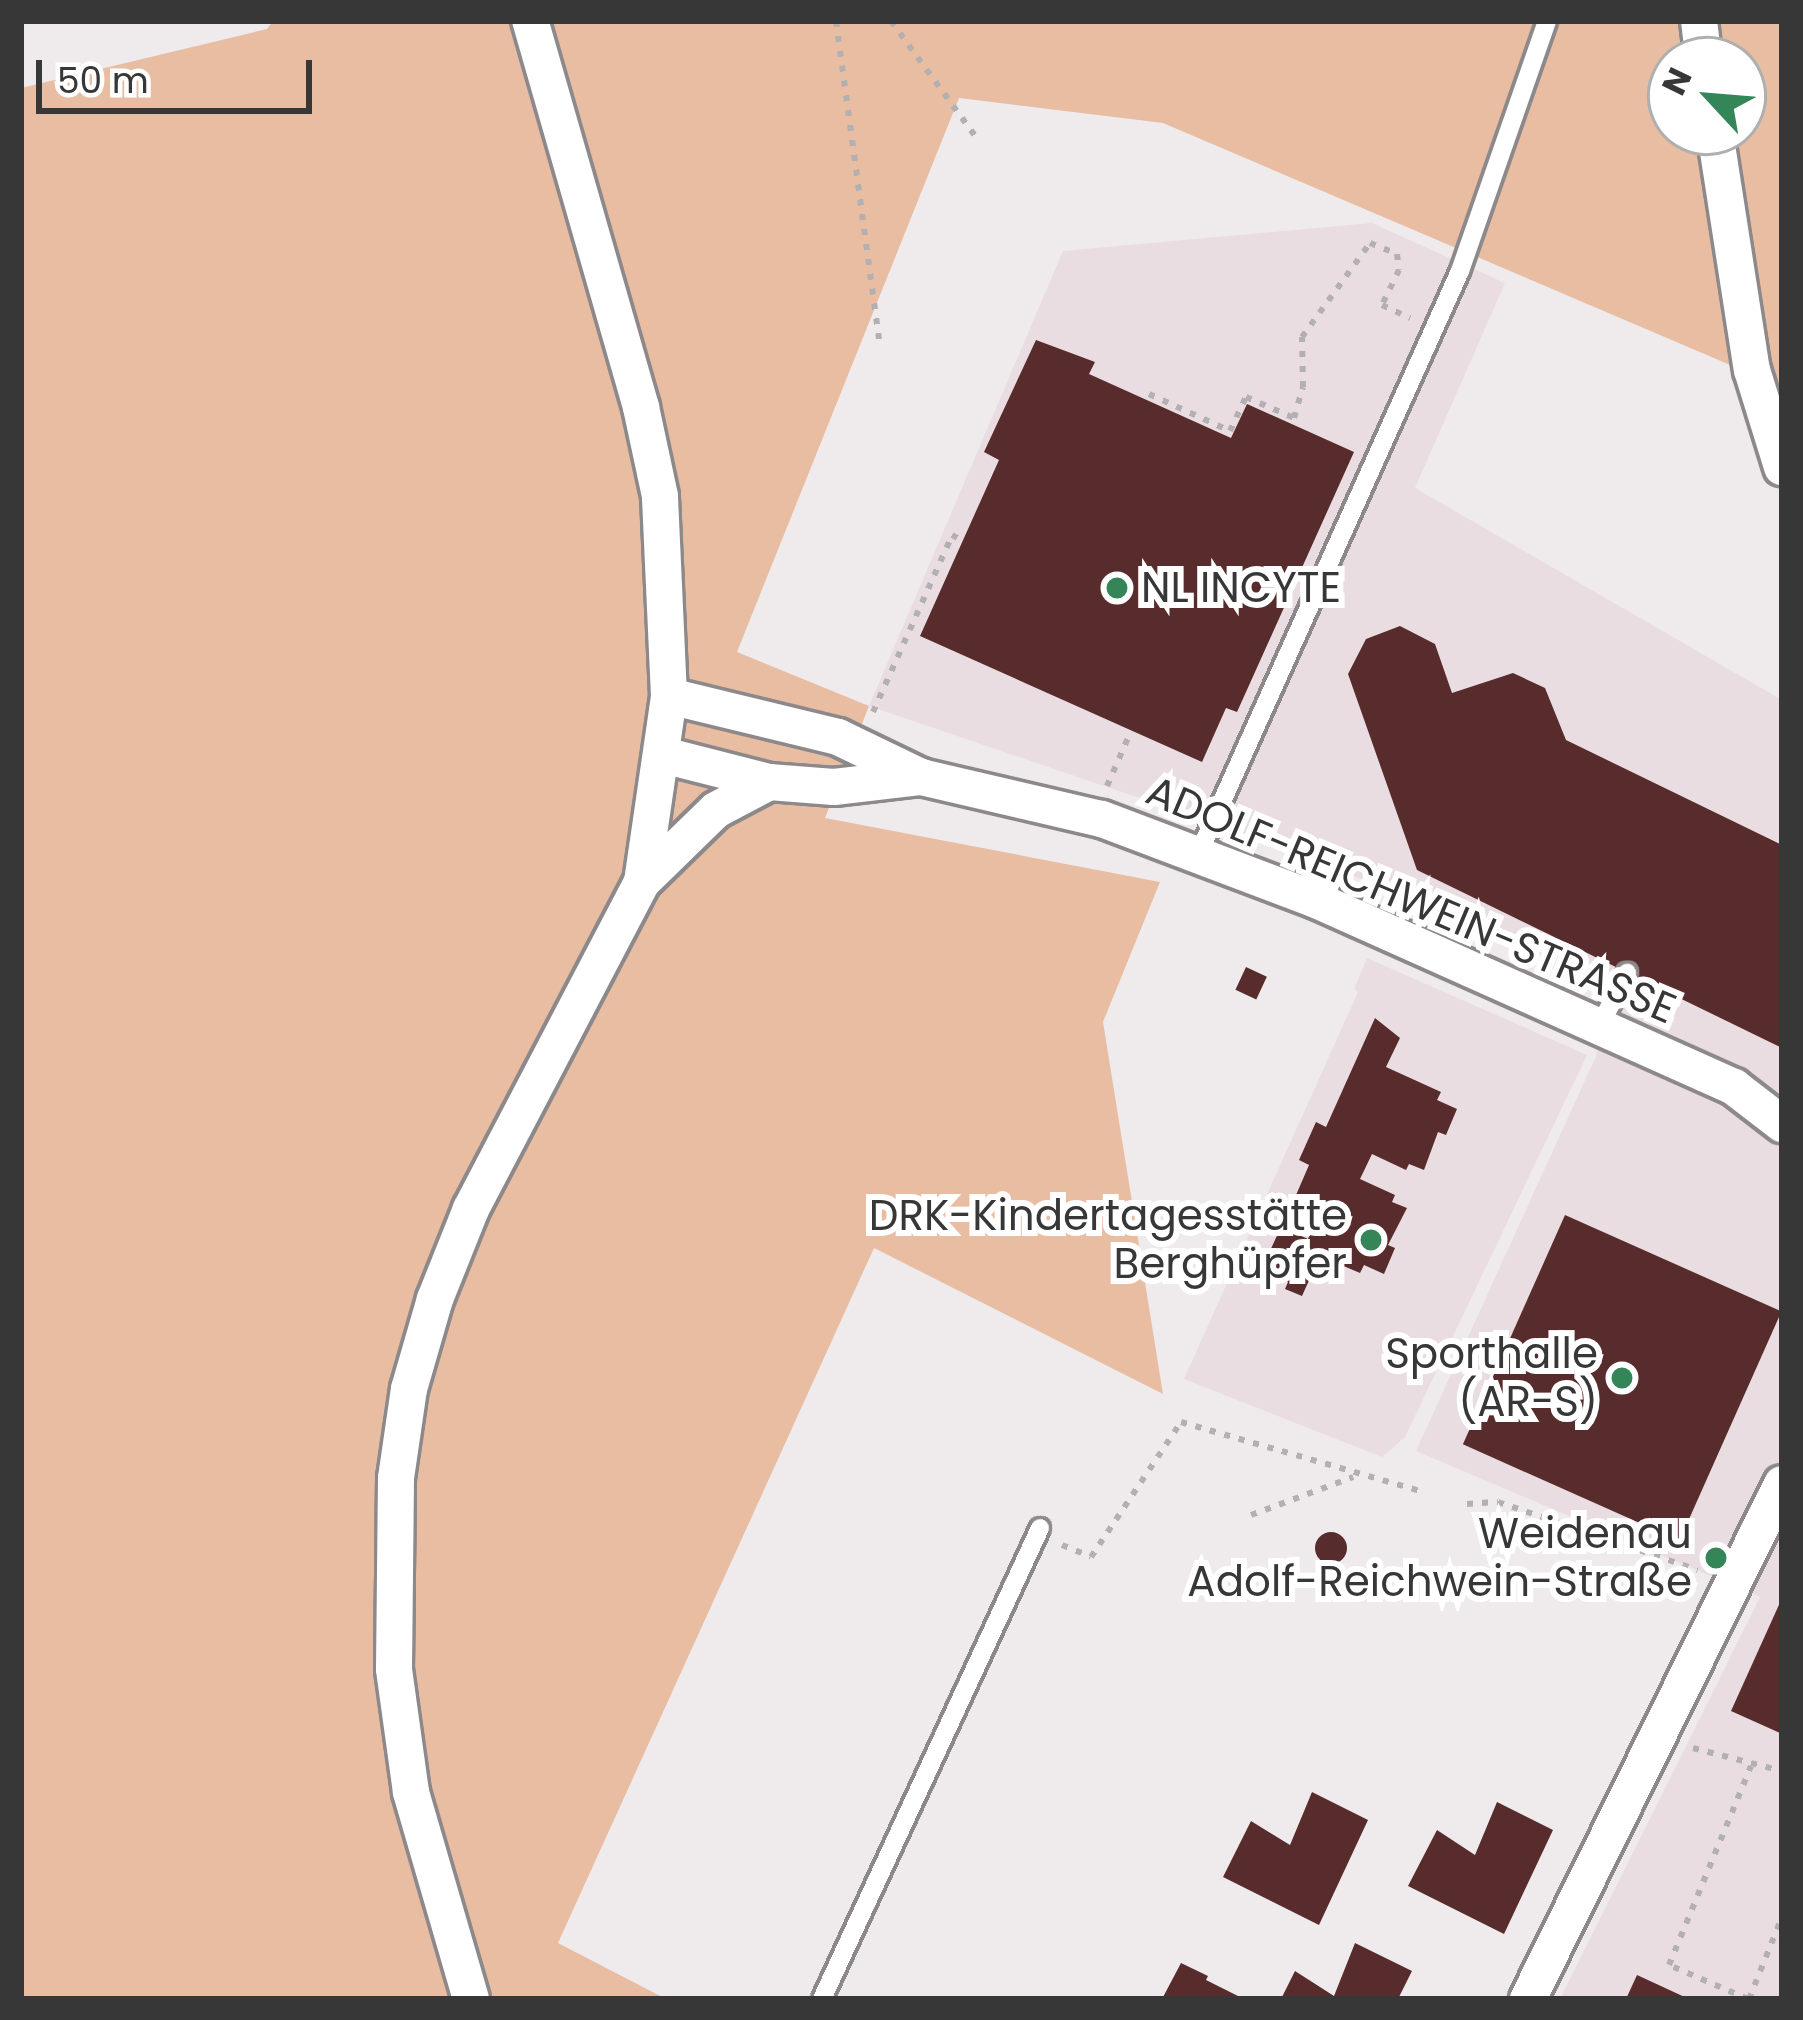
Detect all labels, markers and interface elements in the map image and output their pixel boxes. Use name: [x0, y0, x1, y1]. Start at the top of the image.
scale bar: [42, 36, 318, 110]
north arrow: [1647, 36, 1767, 156]
text: 50 m: [57, 55, 149, 106]
text: N: [1650, 60, 1703, 103]
place label: NL INCYTE: [1141, 563, 1341, 613]
marker: NL INCYTE: [1104, 575, 1130, 601]
street label: ADOLF-REICHWEIN-STRASSE: [1139, 765, 1683, 1035]
place label: DRK-Kindertagesstätte Berghüpfer: [869, 1191, 1347, 1290]
marker: DRK-Kindertagesstätte Berghüpfer: [1358, 1227, 1384, 1253]
place label: Sporthalle (AR-S): [1385, 1329, 1598, 1428]
marker: Sporthalle (AR-S): [1609, 1365, 1635, 1391]
place label: Weidenau Adolf-Reichwein-Straße: [1187, 1509, 1692, 1607]
marker: Weidenau Adolf-Reichwein-Straße: [1703, 1545, 1729, 1571]

